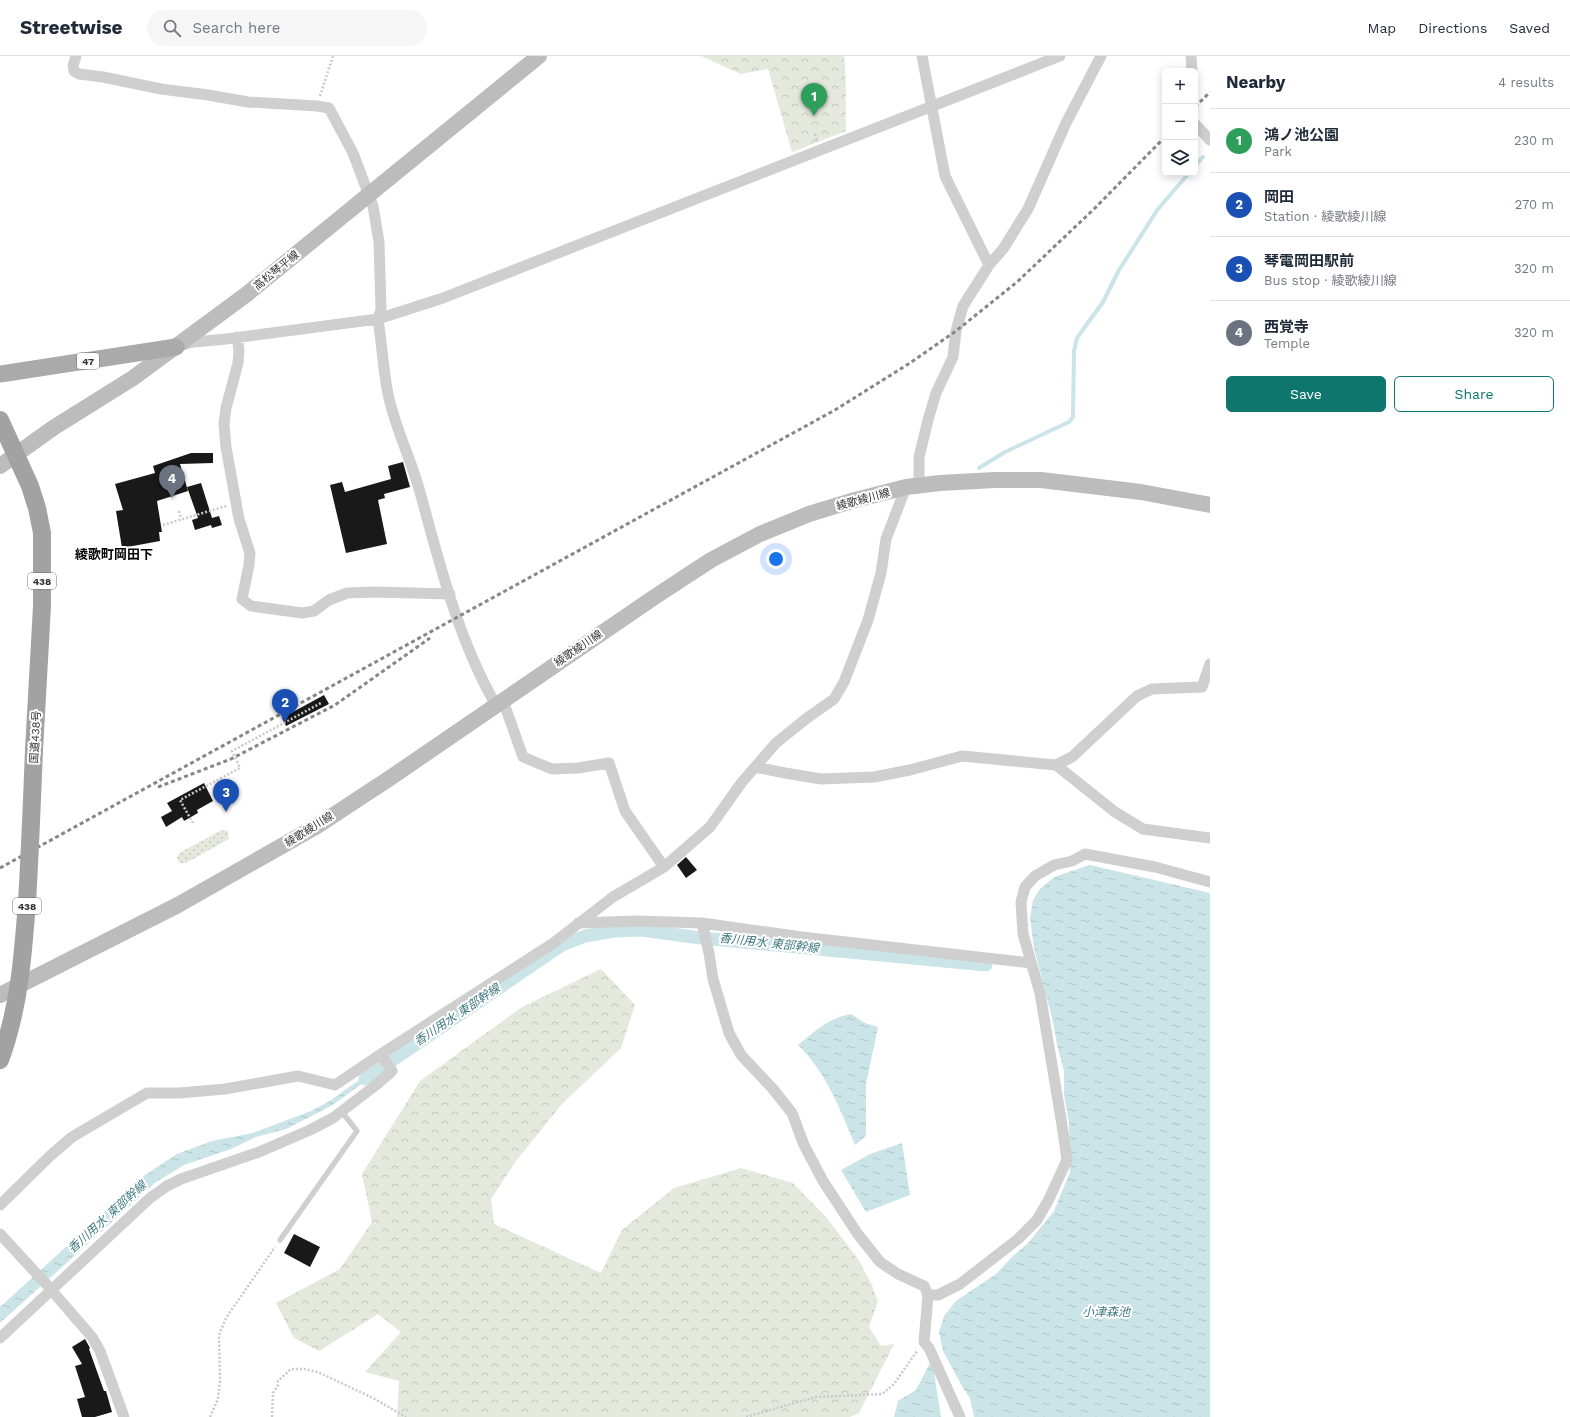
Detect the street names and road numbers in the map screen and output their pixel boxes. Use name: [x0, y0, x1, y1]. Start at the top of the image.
street label: 高松琴平線: [251, 248, 302, 293]
road number: 47: [77, 353, 99, 369]
street label: 綾歌綾川線: [835, 486, 891, 513]
road number: 438: [28, 573, 56, 589]
street label: 綾歌綾川線: [552, 628, 605, 669]
street label: 国道438号: [28, 710, 43, 764]
street label: 綾歌綾川線: [282, 809, 336, 850]
road number: 438: [13, 898, 41, 914]

